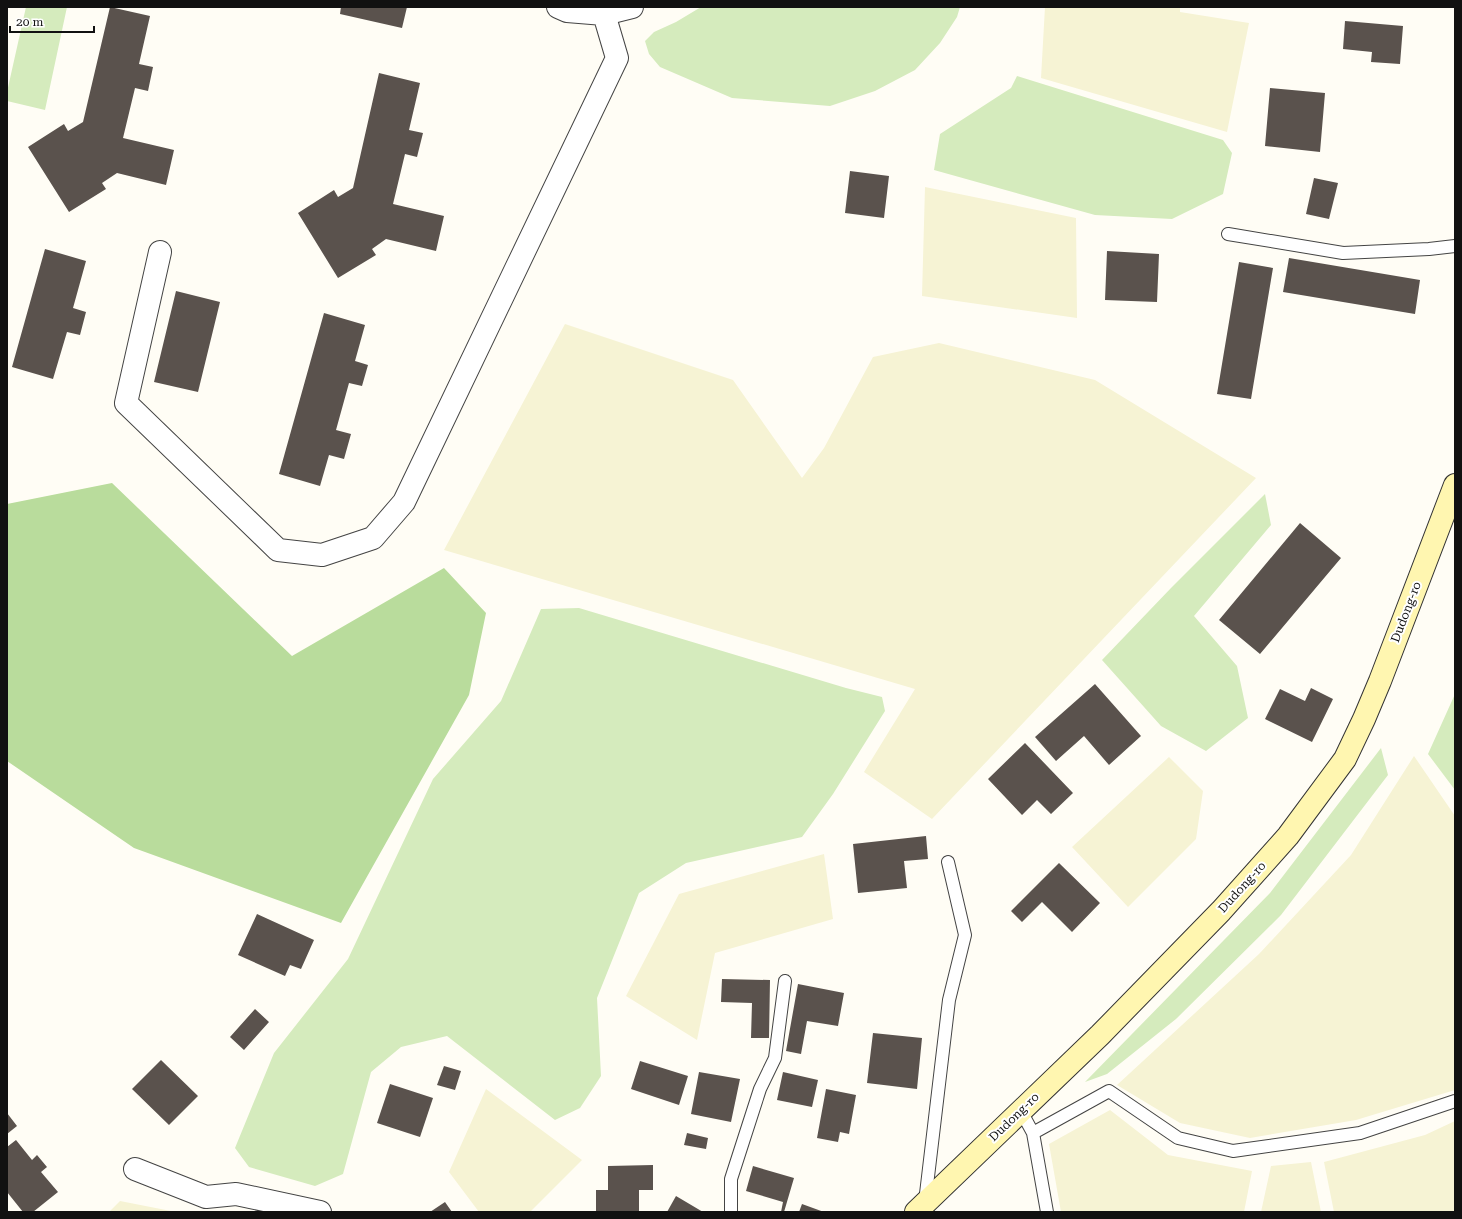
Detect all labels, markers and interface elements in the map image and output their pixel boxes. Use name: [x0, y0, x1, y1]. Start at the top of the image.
scale bar: [10, 8, 94, 34]
text: 20 m: [16, 15, 43, 29]
street label: Dudong-ro: [1388, 580, 1424, 644]
street label: Dudong-ro: [1215, 859, 1269, 915]
street label: Dudong-ro: [986, 1090, 1042, 1144]

